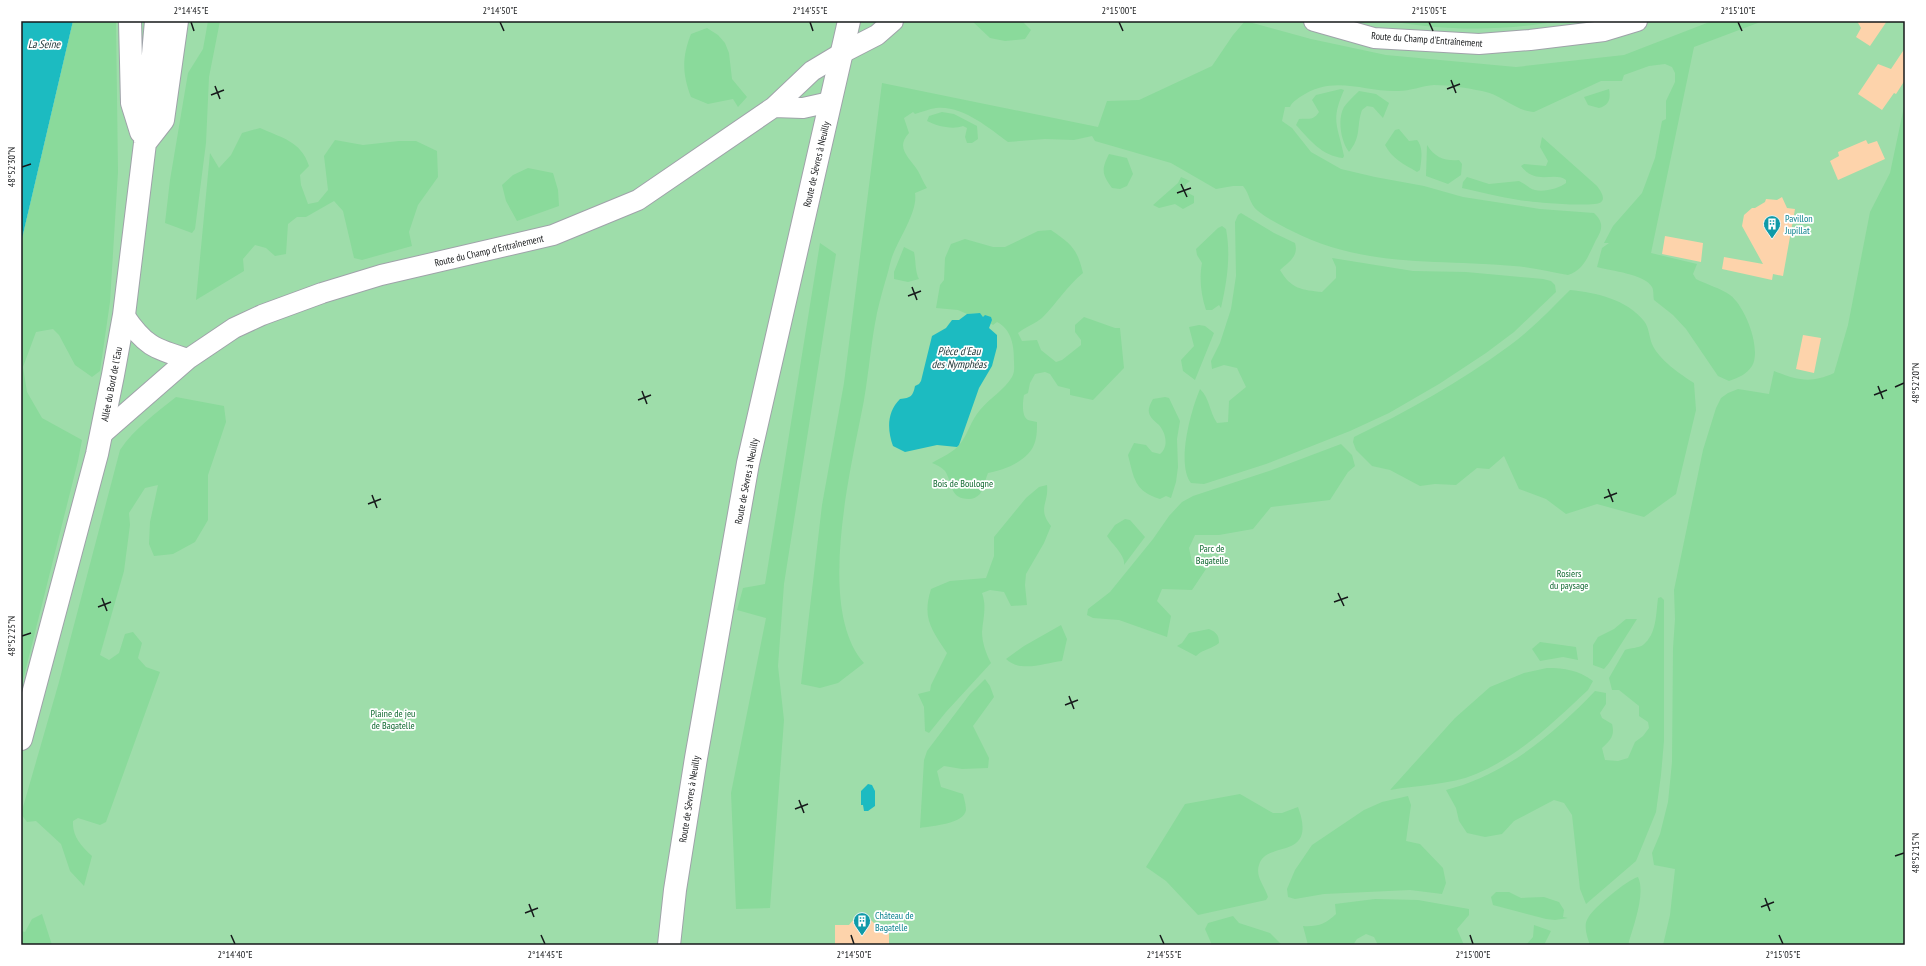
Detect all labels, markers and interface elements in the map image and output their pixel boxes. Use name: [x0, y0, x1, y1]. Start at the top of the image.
text: 2°14'45"E: [174, 4, 208, 17]
text: 2°14'50"E: [483, 4, 517, 17]
text: 2°14'55"E: [793, 4, 827, 17]
text: 2°15'00"E: [1102, 4, 1136, 17]
text: 2°15'05"E: [1412, 4, 1446, 17]
text: 2°15'10"E: [1721, 4, 1755, 17]
street label: Route du Champ d'Entraînement: [1371, 29, 1483, 50]
water label: La Seine: [28, 37, 62, 51]
street label: Route de Sèvres à Neuilly: [800, 120, 833, 208]
text: 48°52'30"N: [5, 147, 18, 187]
place label: Pavillon Jupillat: [1784, 212, 1813, 237]
building icon: Pavillon Jupillat: [1762, 214, 1782, 239]
street label: Route du Champ d'Entraînement: [433, 232, 545, 269]
water label: Pièce d'Eau des Nymphéas: [932, 344, 988, 371]
street label: Allée du Bord de l'Eau: [98, 346, 125, 423]
text: 48°52'20"N: [1909, 363, 1922, 403]
street label: Route de Sèvres à Neuilly: [732, 437, 761, 525]
park label: Bois de Boulogne: [933, 477, 993, 490]
park label: Parc de Bagatelle: [1196, 542, 1228, 567]
park label: Rosiers du paysage: [1550, 567, 1588, 592]
text: 48°52'25"N: [5, 616, 18, 656]
park label: Plaine de jeu de Bagatelle: [371, 707, 415, 732]
street label: Route de Sèvres à Neuilly: [676, 755, 703, 843]
text: 48°52'15"N: [1909, 833, 1922, 873]
place label: Château de Bagatelle: [875, 909, 914, 934]
building icon: Château de Bagatelle: [852, 911, 872, 936]
text: 2°14'40"E: [218, 948, 252, 961]
text: 2°14'45"E: [528, 948, 562, 961]
text: 2°14'50"E: [837, 948, 871, 961]
text: 2°14'55"E: [1147, 948, 1181, 961]
text: 2°15'00"E: [1456, 948, 1490, 961]
text: 2°15'05"E: [1766, 948, 1800, 961]

